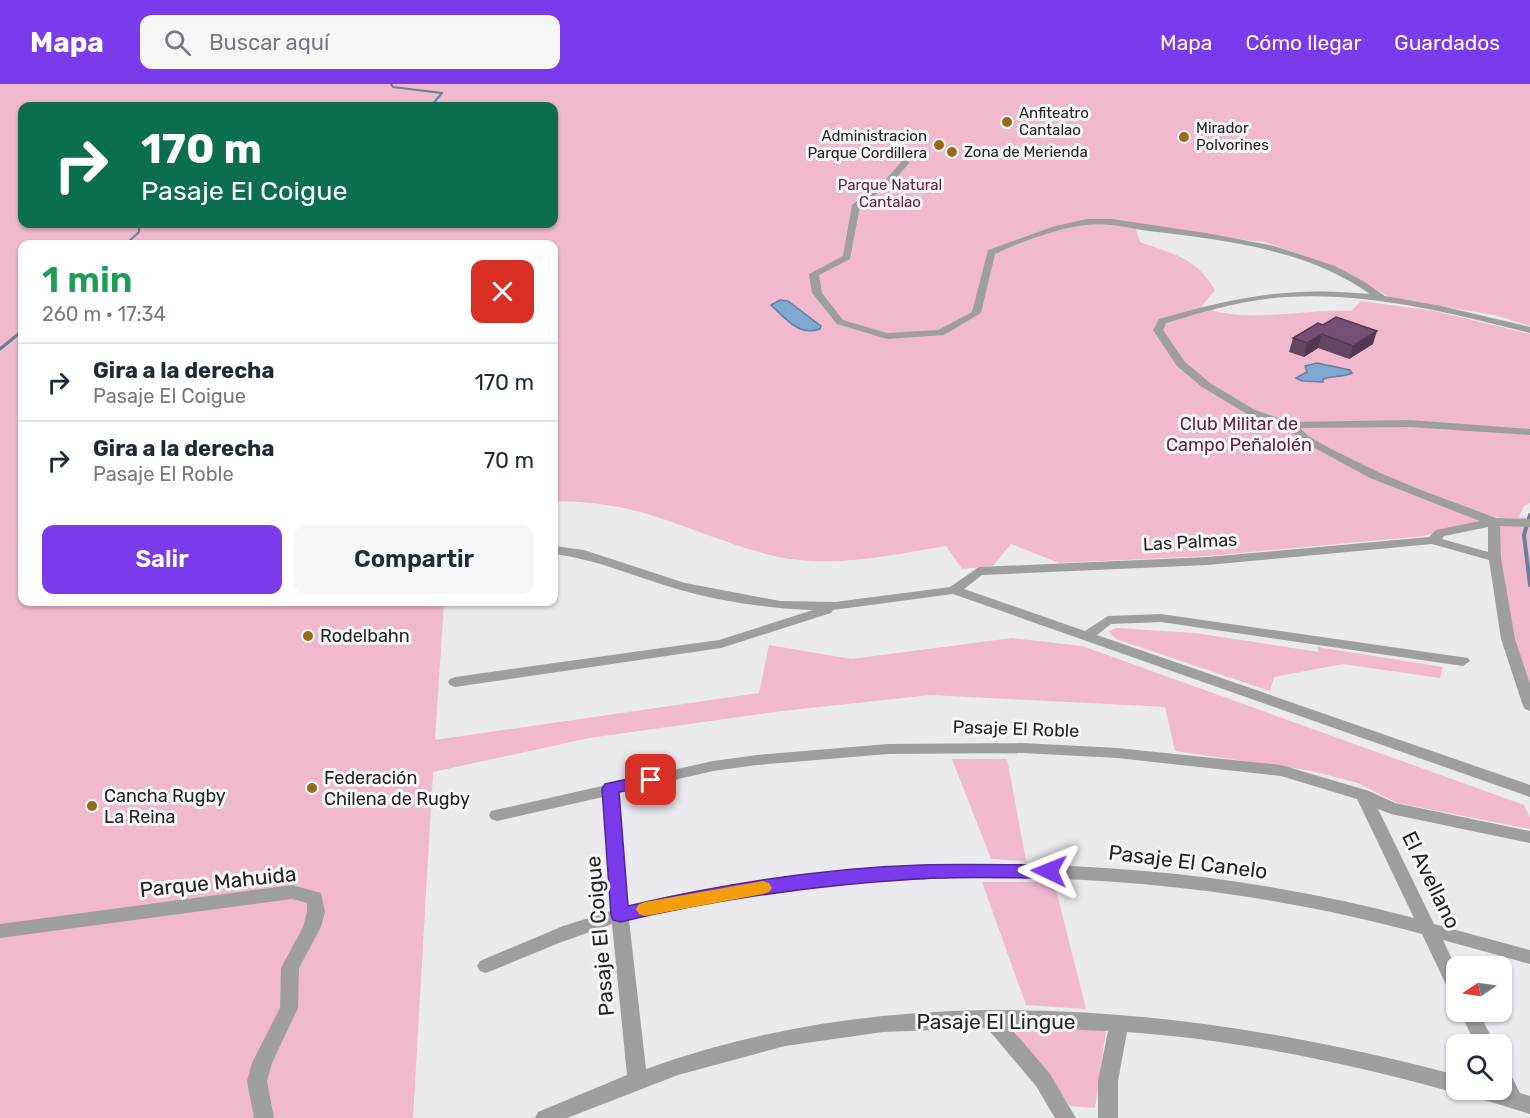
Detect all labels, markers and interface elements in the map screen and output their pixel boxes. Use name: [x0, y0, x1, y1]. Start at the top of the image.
search box: [140, 15, 560, 69]
text: Mapa: [30, 26, 104, 59]
icon: search: [161, 26, 194, 59]
text: Buscar aquí: [209, 29, 329, 56]
text: Mapa: [1160, 30, 1212, 55]
text: Cómo llegar: [1245, 30, 1361, 55]
text: Guardados: [1394, 30, 1500, 55]
place label: Anfiteatro Cantalao: [1019, 104, 1089, 139]
marker: Anfiteatro Cantalao: [1000, 115, 1014, 129]
place label: Mirador Polvorines: [1196, 119, 1269, 154]
text: 170 m: [141, 124, 262, 174]
icon: right: [42, 126, 120, 204]
place label: Administracion Parque Cordillera: [807, 127, 927, 162]
marker: Mirador Polvorines: [1177, 130, 1191, 144]
marker: Administracion Parque Cordillera: [932, 138, 946, 152]
place label: Zona de Merienda: [964, 143, 1088, 161]
marker: Zona de Merienda: [945, 145, 959, 159]
text: Pasaje El Coigue: [141, 175, 348, 207]
park label: Parque Natural Cantalao: [838, 176, 942, 211]
text: 1 min: [42, 258, 133, 301]
button: close: [471, 260, 534, 323]
text: 260 m · 17:34: [42, 302, 166, 326]
text: Gira a la derecha: [93, 357, 274, 384]
icon: right: [42, 366, 75, 399]
text: 170 m: [474, 369, 534, 396]
text: Pasaje El Coigue: [93, 384, 246, 408]
park label: Club Militar de Campo Peñalolén: [1166, 413, 1312, 456]
text: Gira a la derecha: [93, 435, 274, 462]
icon: right: [42, 444, 75, 477]
text: 70 m: [484, 447, 534, 474]
text: Pasaje El Roble: [93, 462, 234, 486]
button: Salir: [42, 525, 282, 594]
button: Compartir: [294, 525, 534, 594]
street label: Las Palmas: [1142, 529, 1238, 555]
place label: Rodelbahn: [320, 625, 410, 647]
marker: Rodelbahn: [301, 629, 315, 643]
street label: Pasaje El Roble: [952, 716, 1080, 742]
pin: [625, 754, 676, 805]
icon: arrive: [634, 763, 667, 796]
place label: Federación Chilena de Rugby: [324, 767, 470, 810]
marker: Federación Chilena de Rugby: [305, 781, 319, 795]
place label: Cancha Rugby La Reina: [104, 785, 226, 828]
marker: Cancha Rugby La Reina: [85, 799, 99, 813]
street label: El Avellano: [1397, 827, 1466, 933]
position arrow: [1017, 839, 1081, 903]
street label: Pasaje El Canelo: [1107, 839, 1269, 884]
street label: Pasaje El Coigue: [580, 855, 619, 1017]
street label: Parque Mahuida: [138, 861, 298, 902]
north arrow: [1446, 956, 1512, 1022]
map controls: [1446, 956, 1512, 1100]
street label: Pasaje El Lingue: [916, 1009, 1076, 1034]
button: search: [1446, 1034, 1512, 1100]

